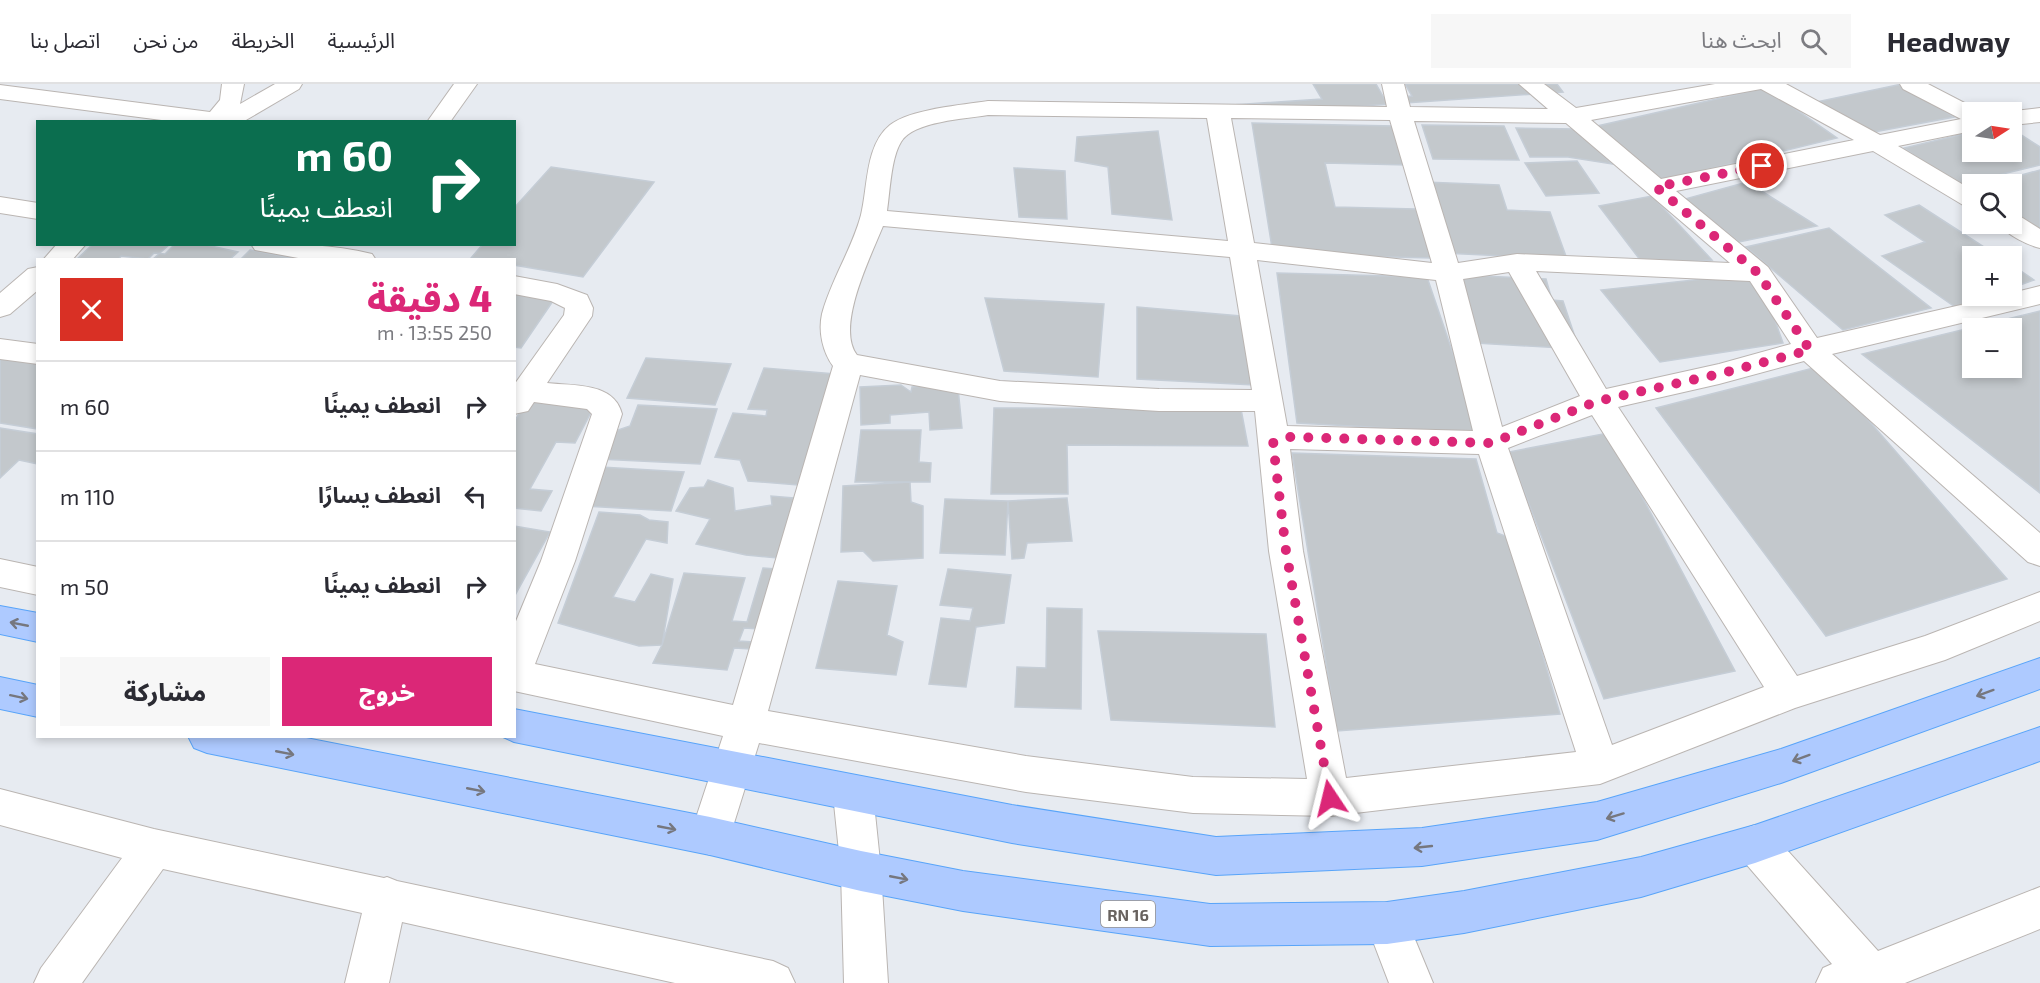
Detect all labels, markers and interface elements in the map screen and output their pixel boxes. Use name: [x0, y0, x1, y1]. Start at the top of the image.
search box: [1431, 14, 1851, 68]
text: Headway: [1887, 24, 2010, 58]
icon: search: [1797, 25, 1830, 58]
text: ابحث هنا: [1701, 26, 1782, 52]
text: اتصل بنا: [30, 27, 100, 52]
text: من نحن: [133, 27, 199, 52]
text: الخريطة: [232, 27, 295, 52]
text: الرئيسية: [328, 27, 395, 52]
north arrow: [1962, 102, 2022, 162]
map controls: [1962, 102, 2022, 378]
text: 60 m: [296, 129, 393, 179]
pin: [1736, 140, 1787, 191]
icon: right: [414, 144, 492, 222]
icon: arrive: [1745, 149, 1778, 182]
button: search: [1962, 174, 2022, 234]
text: انعطف يمينًا: [260, 190, 393, 222]
button: +: [1962, 246, 2022, 306]
text: 4 دقيقة: [367, 276, 492, 319]
button: close: [60, 278, 123, 341]
button: −: [1962, 318, 2022, 378]
text: 250 m · 13:55: [377, 320, 492, 344]
icon: right: [459, 390, 492, 423]
text: انعطف يمينًا: [324, 391, 441, 417]
text: 60 m: [60, 393, 110, 419]
icon: left: [459, 480, 492, 513]
text: انعطف يسارًا: [318, 481, 441, 507]
text: 110 m: [60, 483, 115, 509]
icon: right: [459, 570, 492, 603]
text: انعطف يمينًا: [324, 571, 441, 597]
text: 50 m: [60, 573, 109, 599]
one-way arrow: [9, 618, 29, 629]
button: مشاركة: [60, 657, 270, 726]
button: خروج: [282, 657, 492, 726]
one-way arrow: [1976, 688, 1995, 699]
one-way arrow: [8, 692, 28, 703]
one-way arrow: [274, 748, 294, 759]
one-way arrow: [1792, 754, 1811, 765]
position arrow: [1298, 766, 1362, 830]
one-way arrow: [466, 785, 485, 796]
one-way arrow: [1606, 811, 1625, 822]
one-way arrow: [657, 823, 677, 834]
one-way arrow: [1413, 842, 1433, 853]
one-way arrow: [888, 873, 908, 884]
road number: RN 16: [1101, 901, 1155, 927]

